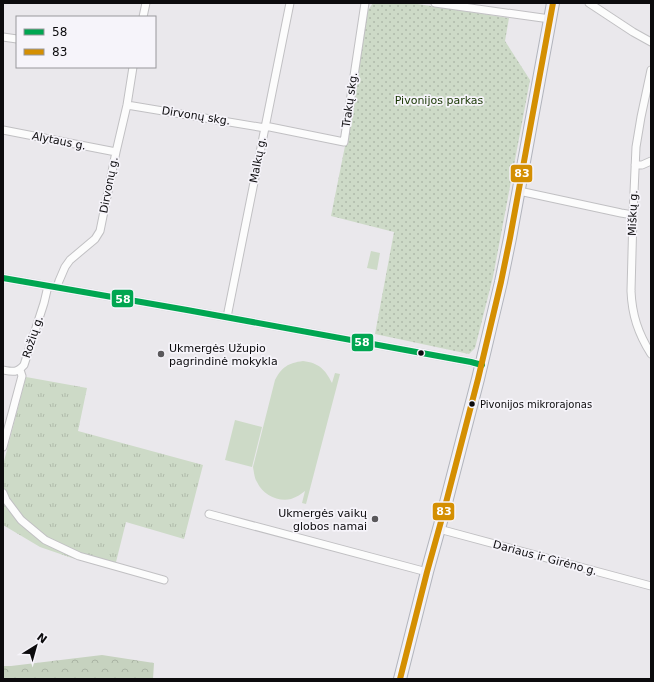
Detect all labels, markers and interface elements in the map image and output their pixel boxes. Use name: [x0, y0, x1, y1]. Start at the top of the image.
legend: [16, 16, 156, 68]
text: 58: [52, 25, 67, 39]
text: 83: [52, 45, 67, 59]
street label: Trakų skg.: [340, 71, 360, 130]
park label: Pivonijos parkas: [395, 94, 484, 107]
street label: Dirvonų skg.: [161, 104, 231, 128]
street label: Alytaus g.: [31, 129, 87, 153]
street label: Malkų g.: [247, 136, 269, 184]
street label: Dirvonų g.: [97, 156, 121, 214]
line badge: 83: [510, 164, 533, 183]
text: 83: [514, 167, 530, 180]
street label: Miškų g.: [626, 190, 640, 236]
line badge: 58: [111, 289, 134, 308]
text: 58: [115, 293, 131, 306]
street label: Rožių g.: [20, 314, 46, 360]
line badge: 58: [351, 333, 374, 352]
text: 58: [354, 336, 370, 349]
place label: Ukmergės Užupio pagrindinė mokykla: [169, 342, 278, 368]
unlabelled marker: [416, 348, 426, 358]
marker: Ukmergės Užupio pagrindinė mokykla: [156, 349, 166, 359]
marker: Pivonijos mikrorajonas: [467, 399, 477, 409]
place label: Pivonijos mikrorajonas: [480, 399, 592, 410]
line badge: 83: [432, 502, 455, 521]
text: 83: [436, 505, 452, 518]
place label: Ukmergės vaikų globos namai: [278, 507, 367, 533]
marker: Ukmergės vaikų globos namai: [370, 514, 380, 524]
street label: Dariaus ir Girėno g.: [491, 538, 599, 578]
north arrow: [16, 626, 56, 666]
text: N: [34, 630, 49, 646]

